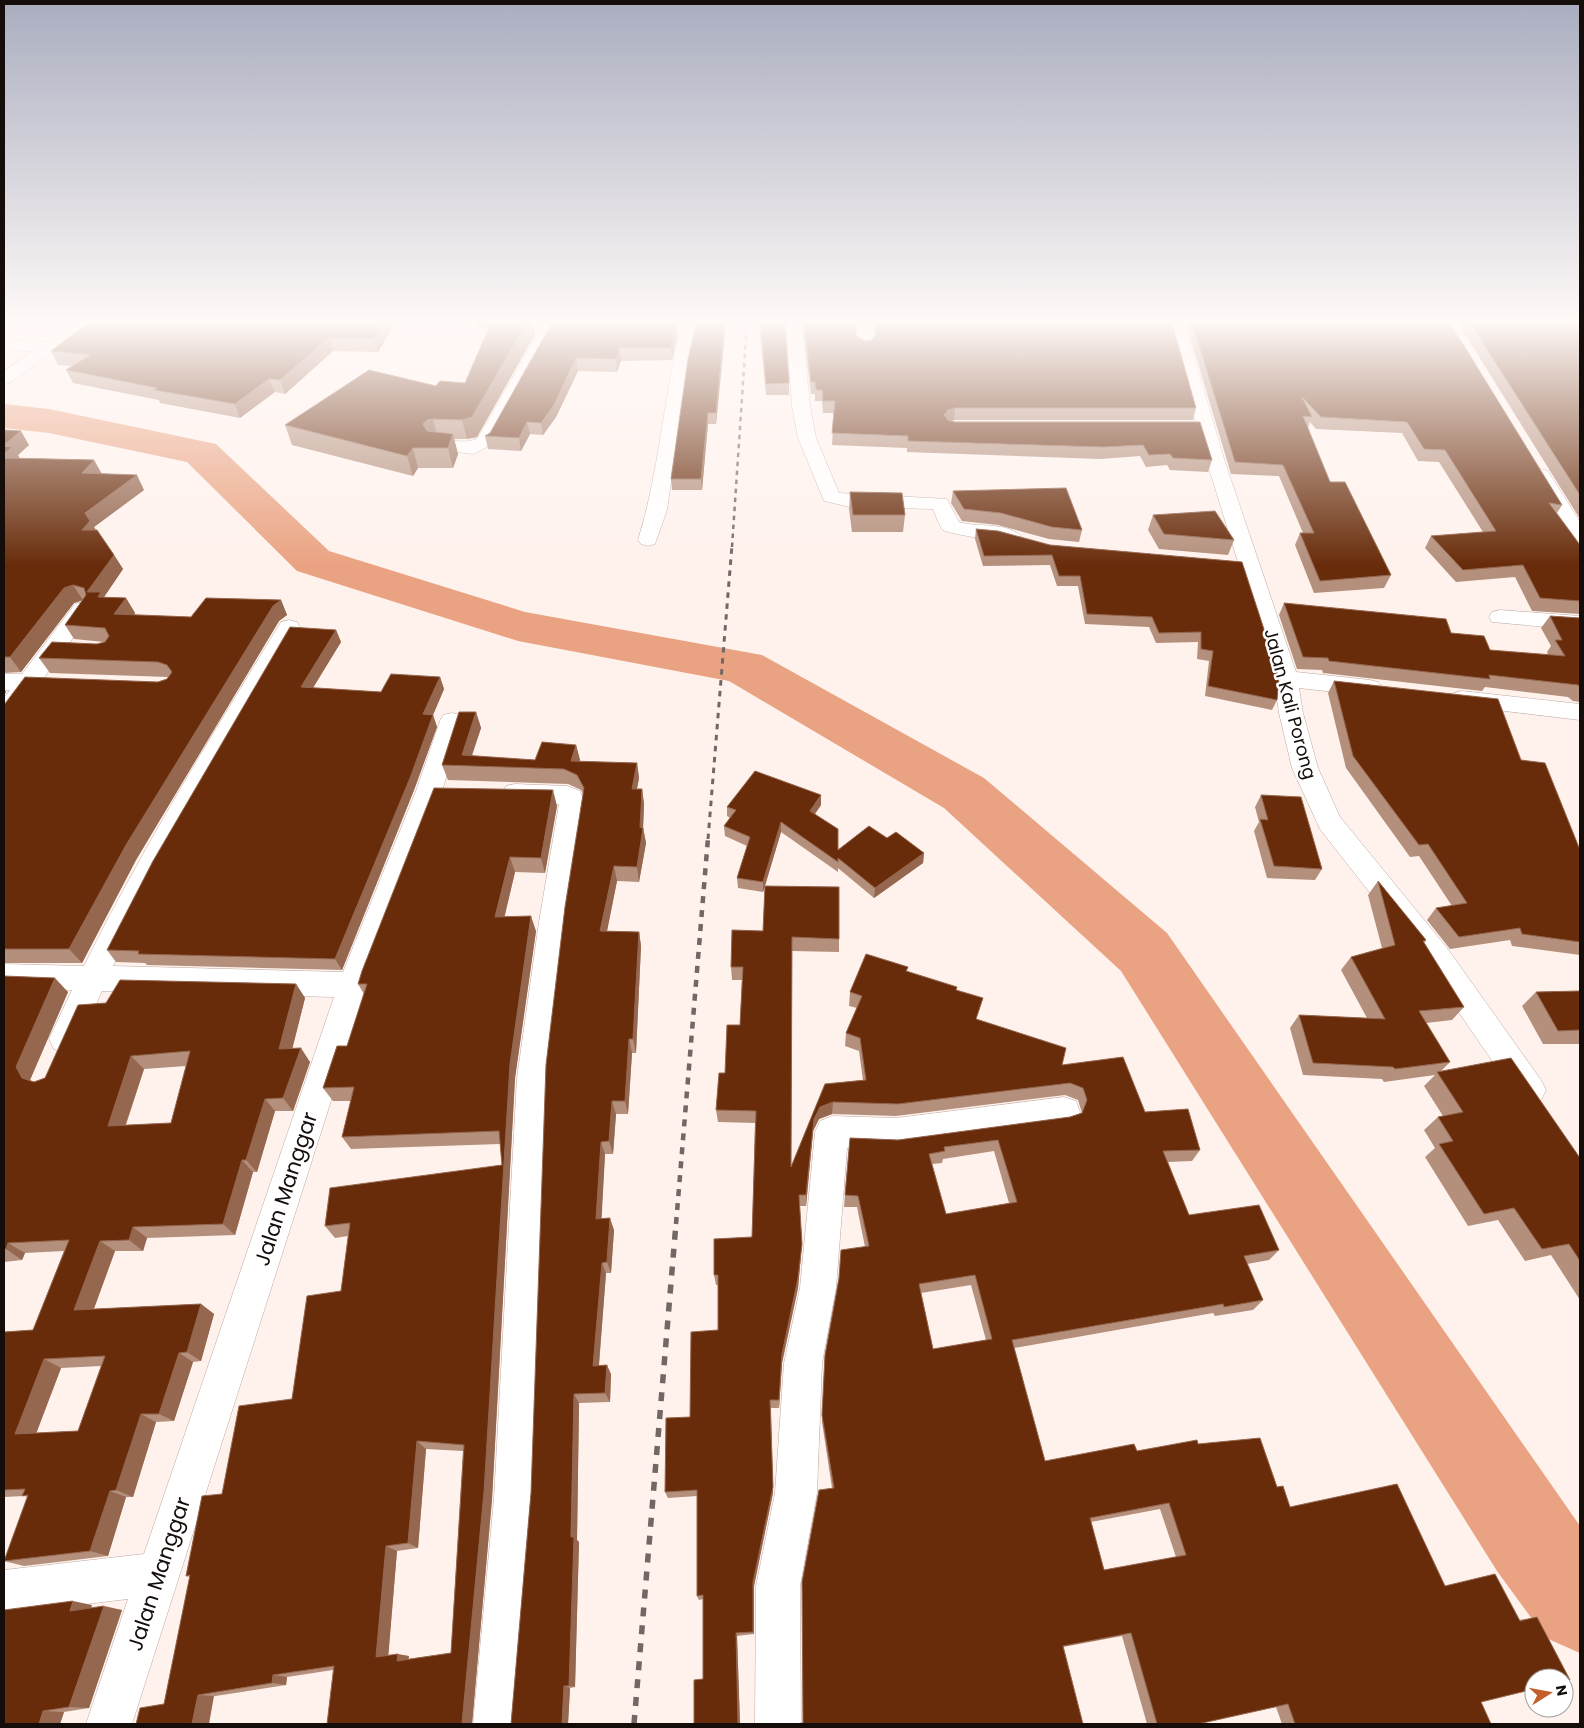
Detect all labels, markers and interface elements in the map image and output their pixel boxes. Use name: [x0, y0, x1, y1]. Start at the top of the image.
street label: Jalan Kali Porong: [1258, 626, 1323, 782]
street label: Jalan Manggar: [247, 1108, 324, 1269]
street label: Jalan Manggar: [120, 1493, 197, 1654]
north arrow: [1524, 1668, 1574, 1718]
text: N: [1551, 1683, 1573, 1698]

